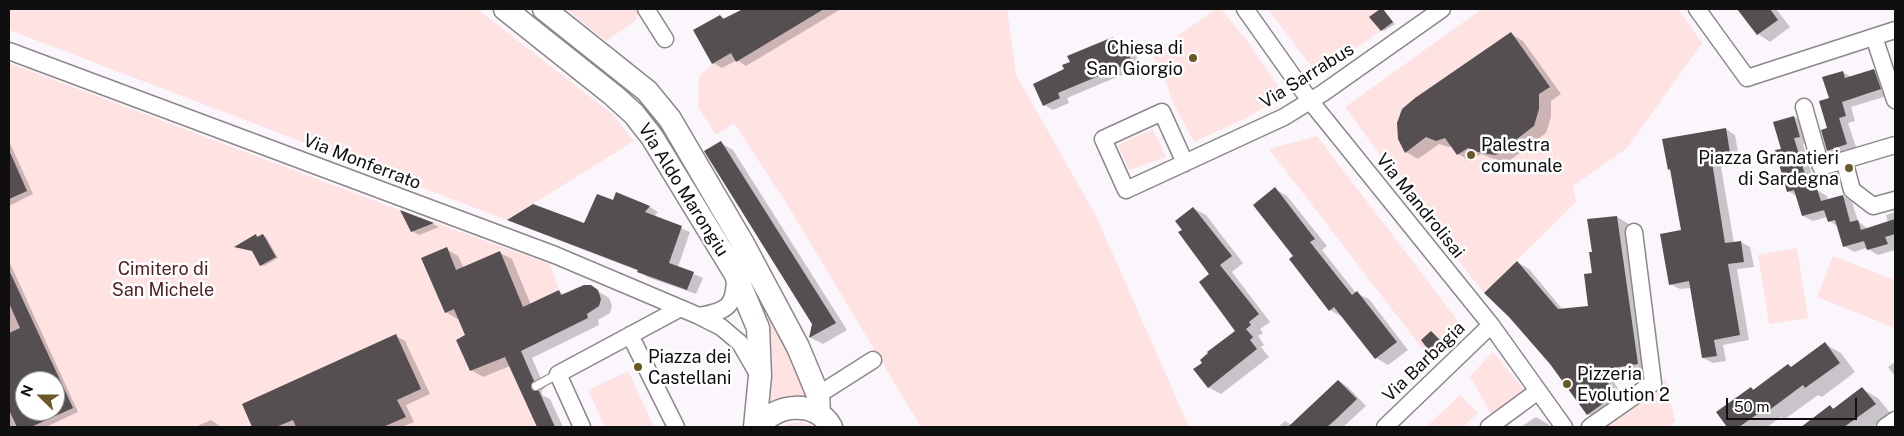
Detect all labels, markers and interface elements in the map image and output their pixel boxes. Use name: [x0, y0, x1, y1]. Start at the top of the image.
place label: Chiesa di San Giorgio: [1086, 37, 1183, 80]
street label: Via Sarrabus: [1256, 39, 1358, 113]
marker: Chiesa di San Giorgio: [1187, 52, 1199, 64]
street label: Via Aldo Marongiu: [633, 119, 733, 261]
street label: Via Monferrato: [300, 130, 424, 194]
place label: Palestra comunale: [1481, 134, 1563, 176]
place label: Piazza Granatieri di Sardegna: [1698, 147, 1839, 190]
street label: Via Mandrolisai: [1371, 149, 1469, 263]
marker: Palestra comunale: [1465, 149, 1477, 161]
marker: Piazza Granatieri di Sardegna: [1843, 162, 1855, 174]
park label: Cimitero di San Michele: [112, 258, 214, 300]
street label: Via Barbagia: [1378, 317, 1470, 407]
place label: Piazza dei Castellani: [648, 346, 731, 388]
marker: Piazza dei Castellani: [632, 361, 644, 373]
place label: Pizzeria Evolution 2: [1577, 363, 1670, 406]
north arrow: [15, 371, 65, 421]
marker: Pizzeria Evolution 2: [1561, 378, 1573, 390]
text: N: [18, 383, 36, 399]
scale bar: [1729, 388, 1860, 420]
text: 50 m: [1734, 398, 1769, 415]

